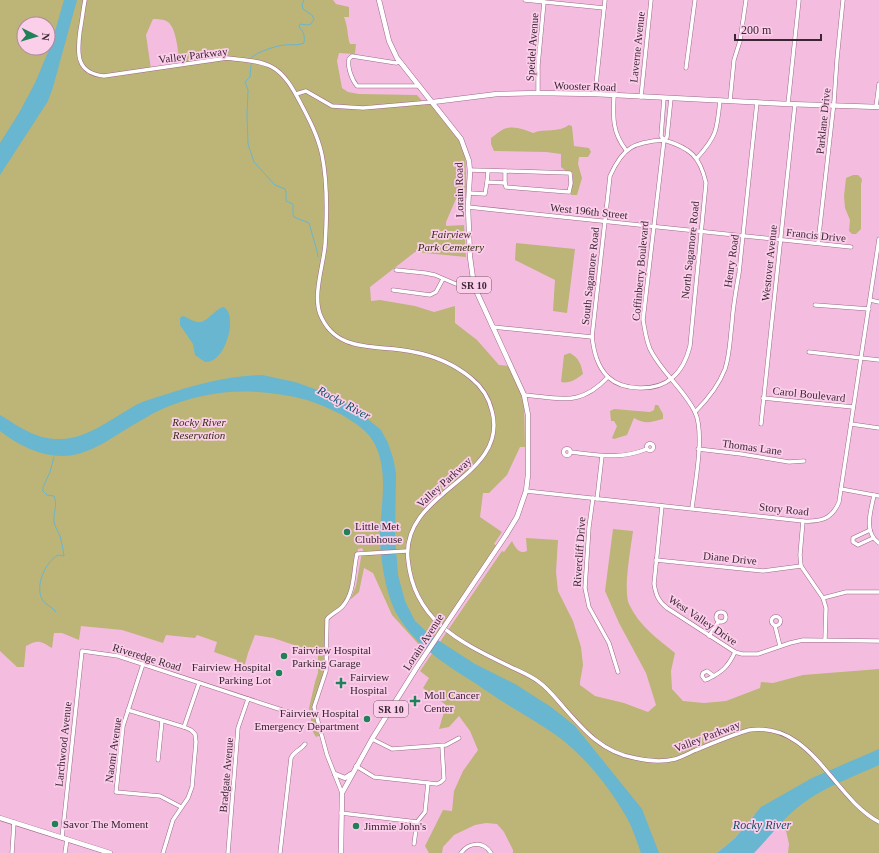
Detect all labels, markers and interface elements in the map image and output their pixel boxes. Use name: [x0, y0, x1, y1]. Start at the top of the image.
street label: Laverne Avenue: [627, 11, 647, 83]
street label: Speidel Avenue: [524, 12, 540, 82]
north arrow: [16, 16, 56, 56]
scale bar: [735, 16, 821, 42]
text: 200 m: [741, 23, 772, 37]
text: N: [40, 32, 52, 41]
street label: Valley Parkway: [158, 45, 229, 65]
street label: Wooster Road: [554, 79, 617, 93]
street label: Parklane Drive: [814, 87, 832, 155]
street label: Lorain Road: [453, 162, 465, 218]
street label: North Sagamore Road: [679, 200, 701, 300]
street label: West 196th Street: [550, 201, 628, 221]
street label: Coffinberry Boulevard: [630, 220, 650, 321]
street label: Westover Avenue: [759, 224, 779, 302]
street label: South Sagamore Road: [579, 226, 601, 326]
street label: Francis Drive: [785, 226, 847, 244]
park label: Fairview Park Cemetery: [417, 228, 484, 253]
street label: Henry Road: [721, 233, 741, 288]
road number: SR 10: [457, 277, 491, 293]
water label: Rocky River: [314, 383, 373, 423]
street label: Carol Boulevard: [772, 384, 846, 404]
park label: Rocky River Reservation: [171, 416, 226, 441]
street label: Thomas Lane: [721, 437, 783, 457]
street label: Valley Parkway: [414, 454, 474, 510]
street label: Story Road: [759, 500, 810, 518]
street label: Rivercliff Drive: [571, 516, 587, 588]
place label: Little Met Clubhouse: [355, 520, 402, 545]
marker: Little Met Clubhouse: [342, 527, 352, 537]
street label: Diane Drive: [702, 549, 758, 567]
street label: West Valley Drive: [666, 593, 740, 647]
street label: Lorain Avenue: [400, 611, 446, 672]
street label: Riveredge Road: [111, 641, 183, 673]
place label: Fairview Hospital Parking Garage: [292, 644, 371, 669]
marker: Fairview Hospital Parking Garage: [279, 651, 289, 661]
place label: Fairview Hospital Parking Lot: [192, 661, 271, 686]
marker: Fairview Hospital Parking Lot: [274, 668, 284, 678]
place label: Fairview Hospital: [350, 671, 389, 696]
marker: Fairview Hospital: [335, 677, 347, 689]
place label: Moll Cancer Center: [424, 689, 480, 714]
marker: Moll Cancer Center: [409, 695, 421, 707]
street label: Larchwood Avenue: [53, 701, 73, 787]
road number: SR 10: [374, 701, 408, 717]
place label: Fairview Hospital Emergency Department: [254, 707, 359, 732]
marker: Fairview Hospital Emergency Department: [362, 714, 372, 724]
street label: Naomi Avenue: [103, 717, 124, 783]
street label: Valley Parkway: [672, 718, 742, 754]
street label: Bradgate Avenue: [217, 737, 235, 813]
place label: Savor The Moment: [63, 818, 148, 830]
water label: Rocky River: [732, 818, 791, 832]
marker: Savor The Moment: [50, 819, 60, 829]
place label: Jimmie John's: [364, 820, 426, 832]
marker: Jimmie John's: [351, 821, 361, 831]

